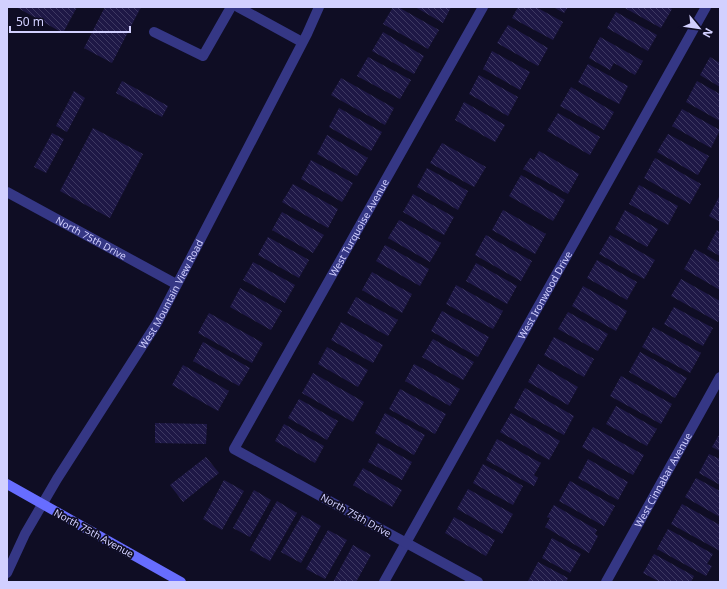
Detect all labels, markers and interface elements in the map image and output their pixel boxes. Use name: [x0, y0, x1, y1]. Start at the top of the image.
scale bar: [10, 8, 130, 34]
north arrow: [679, 8, 719, 48]
text: 50 m: [16, 13, 44, 30]
text: N: [699, 26, 717, 41]
street label: West Turquoise Avenue: [326, 176, 392, 279]
street label: North 75th Drive: [53, 213, 130, 263]
street label: West Mountain View Road: [135, 237, 206, 351]
street label: West Ironwood Drive: [514, 248, 575, 342]
street label: West Cinnabar Avenue: [631, 430, 695, 530]
street label: North 75th Drive: [318, 490, 394, 540]
street label: North 75th Avenue: [52, 505, 137, 561]

